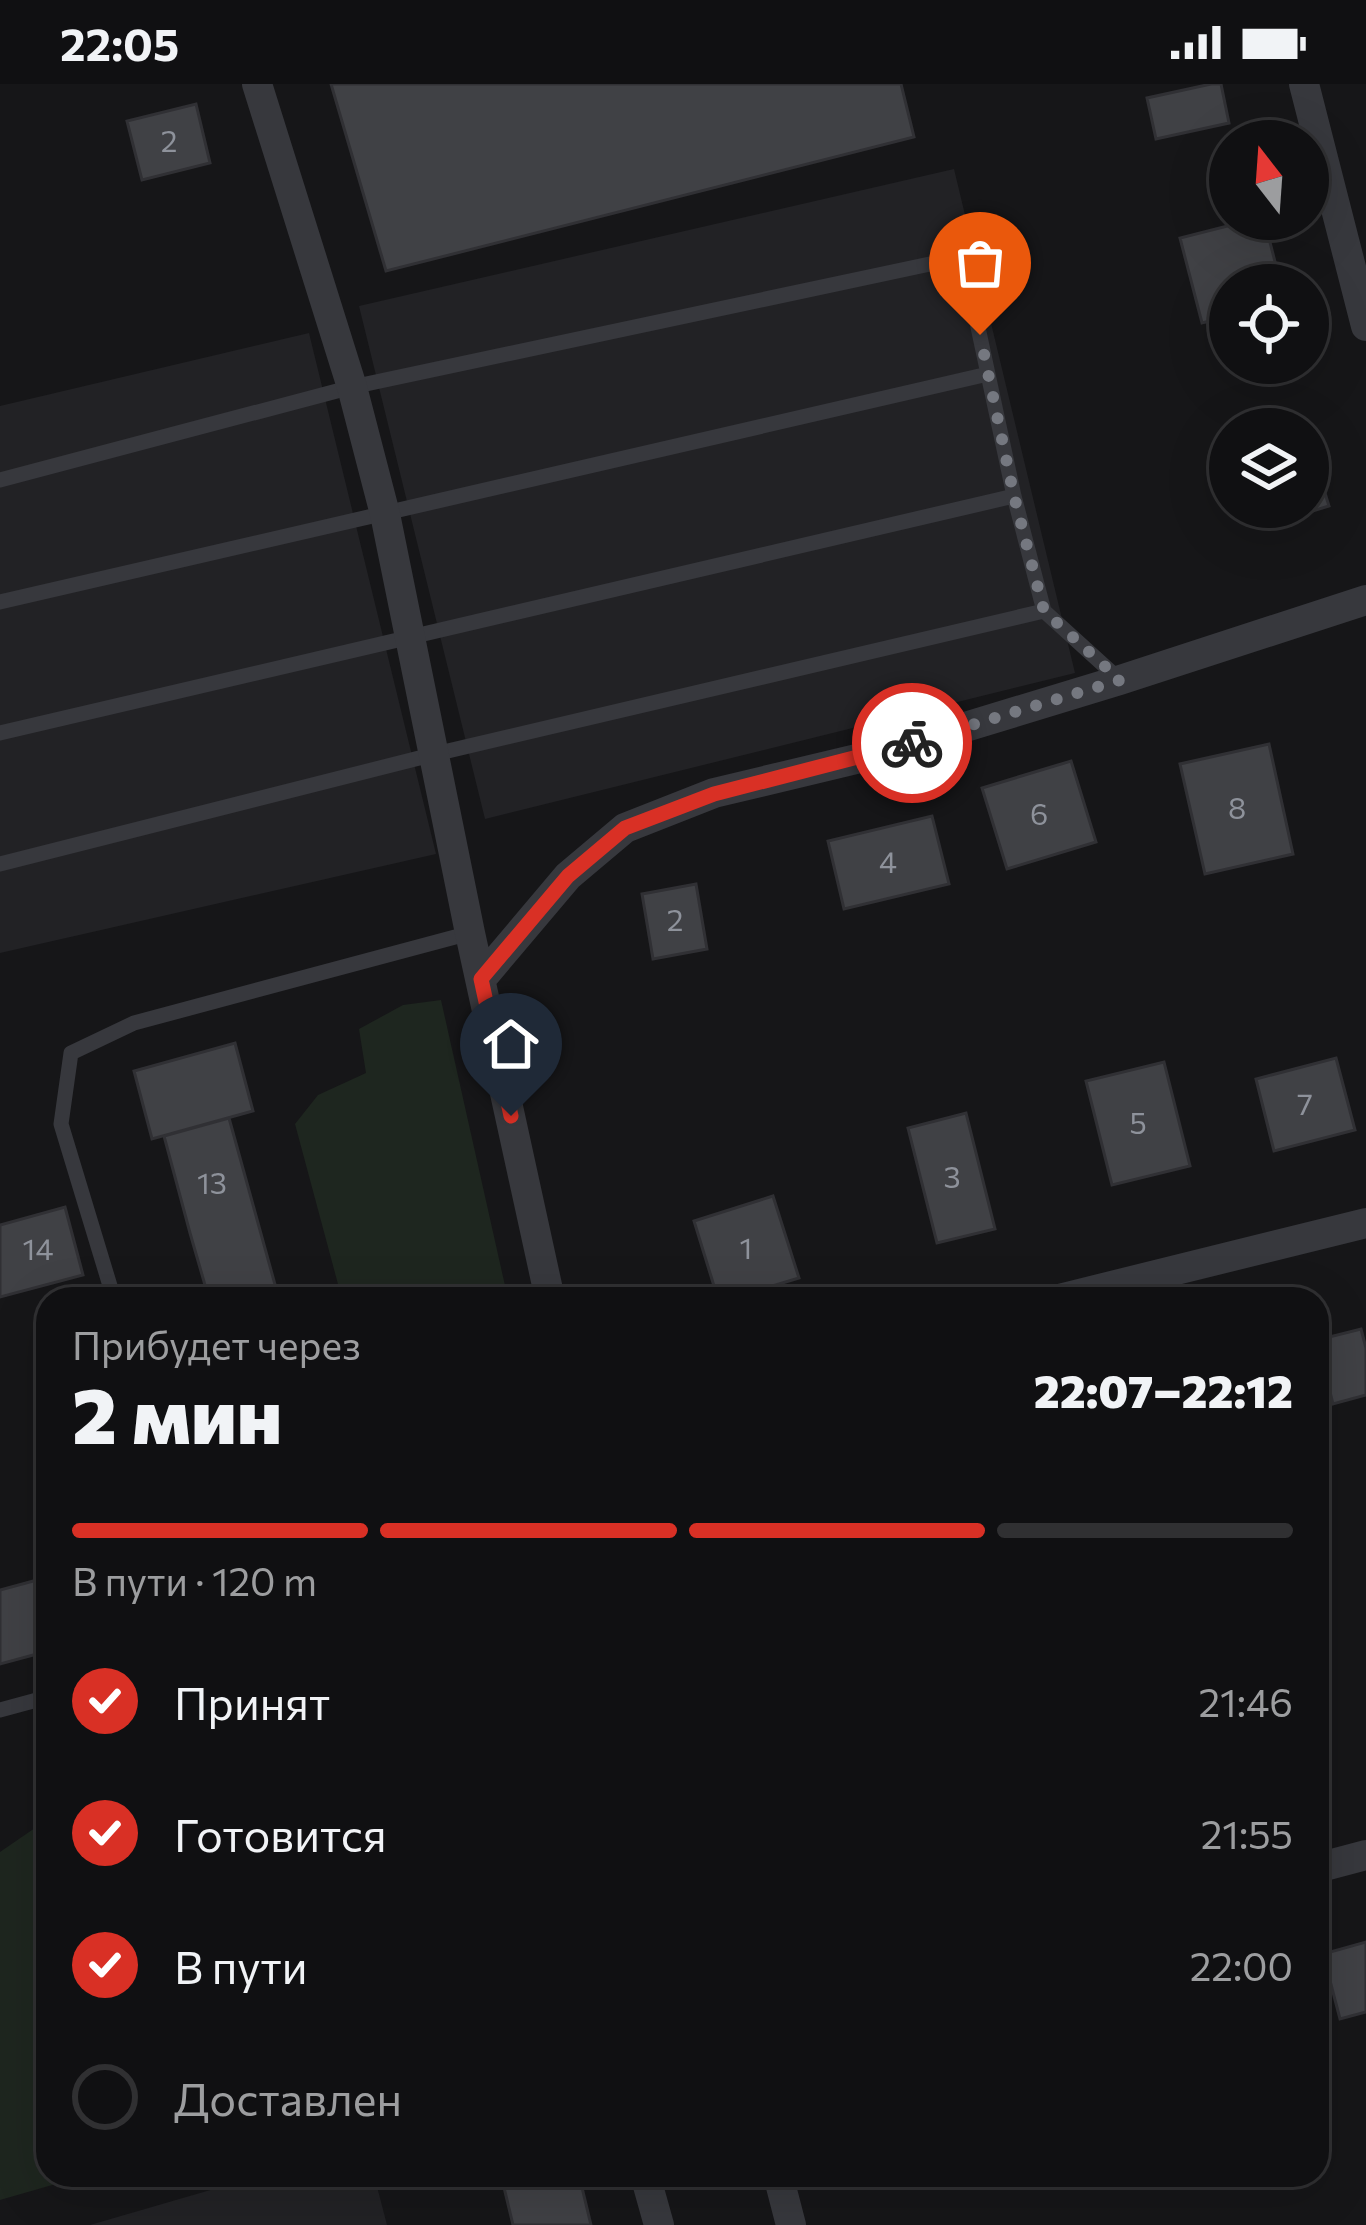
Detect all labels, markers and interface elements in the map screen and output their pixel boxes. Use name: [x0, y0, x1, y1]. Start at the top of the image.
text: 22:05: [60, 15, 179, 70]
north arrow: [1209, 120, 1329, 240]
map controls: [1209, 120, 1329, 528]
house number: 2: [161, 121, 177, 158]
pin: [929, 212, 1031, 335]
icon: bag: [947, 230, 1013, 296]
button: locate: [1209, 264, 1329, 384]
button: layers: [1209, 408, 1329, 528]
courier: [852, 683, 972, 803]
icon: bike: [879, 710, 945, 776]
house number: 8: [1228, 788, 1246, 825]
house number: 6: [1030, 794, 1048, 831]
house number: 4: [879, 842, 897, 879]
house number: 2: [667, 900, 683, 937]
pin: [460, 993, 562, 1116]
icon: home: [478, 1011, 544, 1077]
house number: 7: [1297, 1084, 1313, 1121]
house number: 5: [1129, 1103, 1147, 1140]
house number: 3: [943, 1157, 961, 1194]
house number: 13: [197, 1163, 227, 1200]
house number: 1: [740, 1228, 752, 1265]
house number: 14: [23, 1229, 53, 1266]
text: Прибудет через: [72, 1320, 361, 1368]
text: 22:07–22:12: [1034, 1362, 1293, 1417]
text: 2 мин: [72, 1365, 282, 1460]
text: В пути · 120 m: [72, 1556, 317, 1604]
icon: check: [72, 1668, 138, 1734]
text: Принят: [174, 1674, 330, 1729]
text: 21:46: [1198, 1677, 1293, 1725]
icon: check: [72, 1800, 138, 1866]
text: Готовится: [174, 1806, 387, 1861]
text: 21:55: [1201, 1809, 1293, 1857]
icon: check: [72, 1932, 138, 1998]
text: В пути: [174, 1938, 308, 1993]
text: 22:00: [1190, 1941, 1293, 1989]
text: Доставлен: [174, 2070, 402, 2125]

